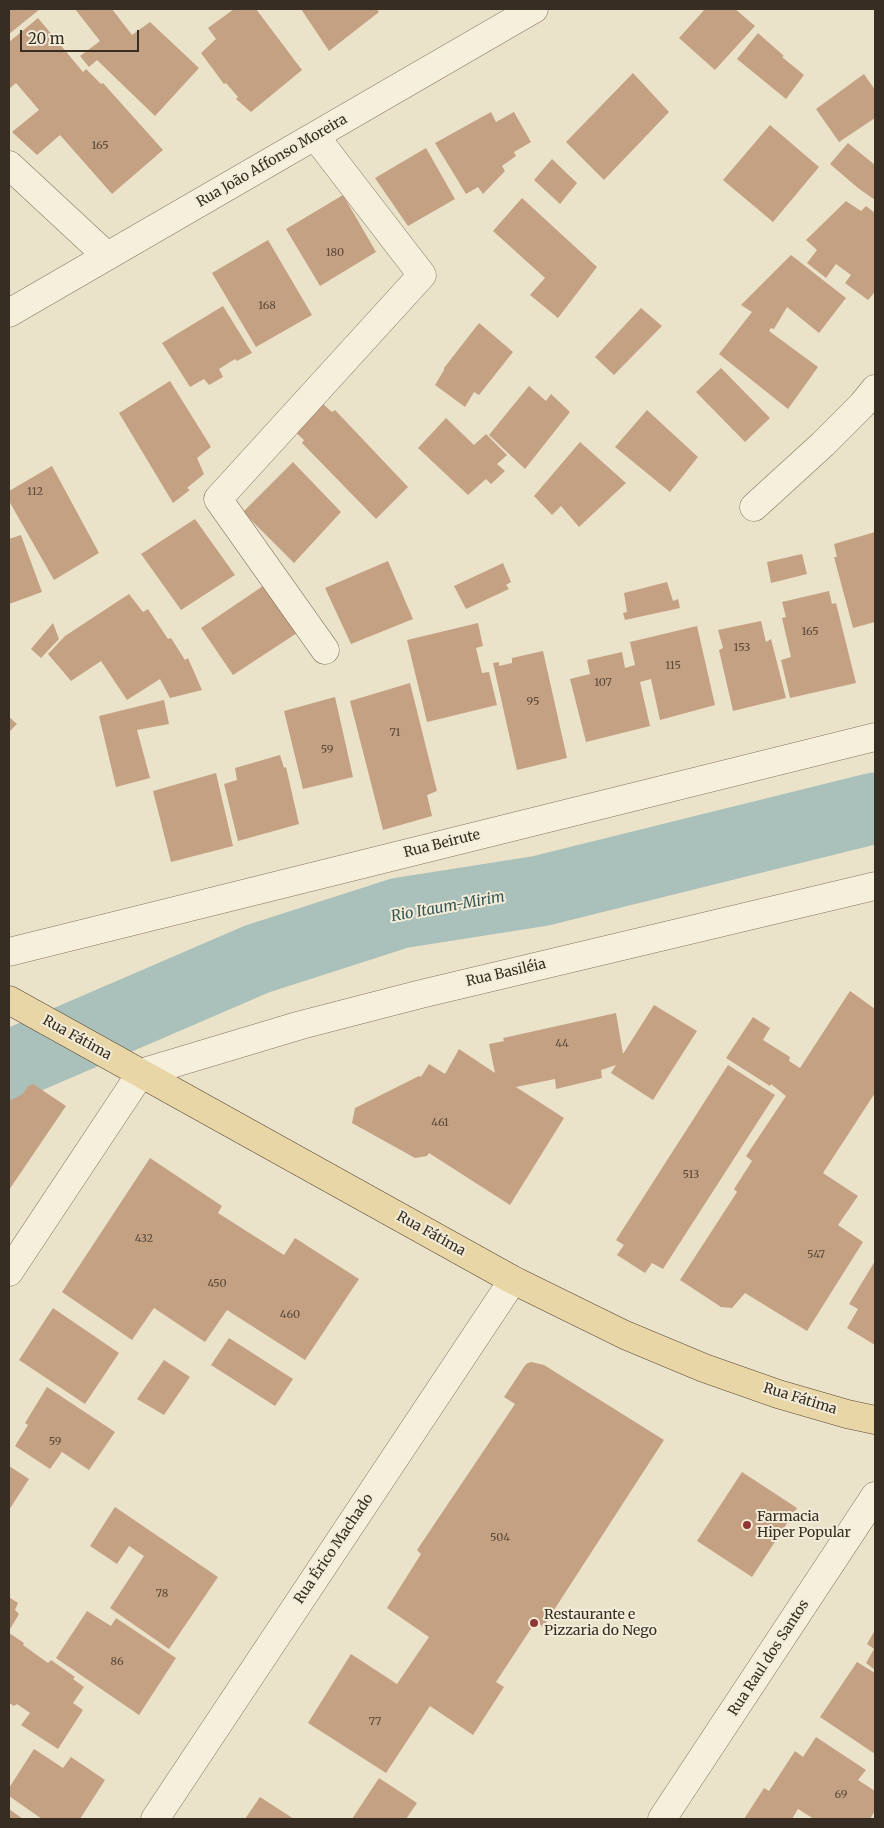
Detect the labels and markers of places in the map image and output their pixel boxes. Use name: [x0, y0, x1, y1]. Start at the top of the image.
place label: Farmacia Hiper Popular: [757, 1509, 851, 1541]
marker: Farmacia Hiper Popular: [741, 1519, 753, 1531]
place label: Restaurante e Pizzaria do Nego: [544, 1607, 657, 1640]
marker: Restaurante e Pizzaria do Nego: [528, 1617, 540, 1629]

